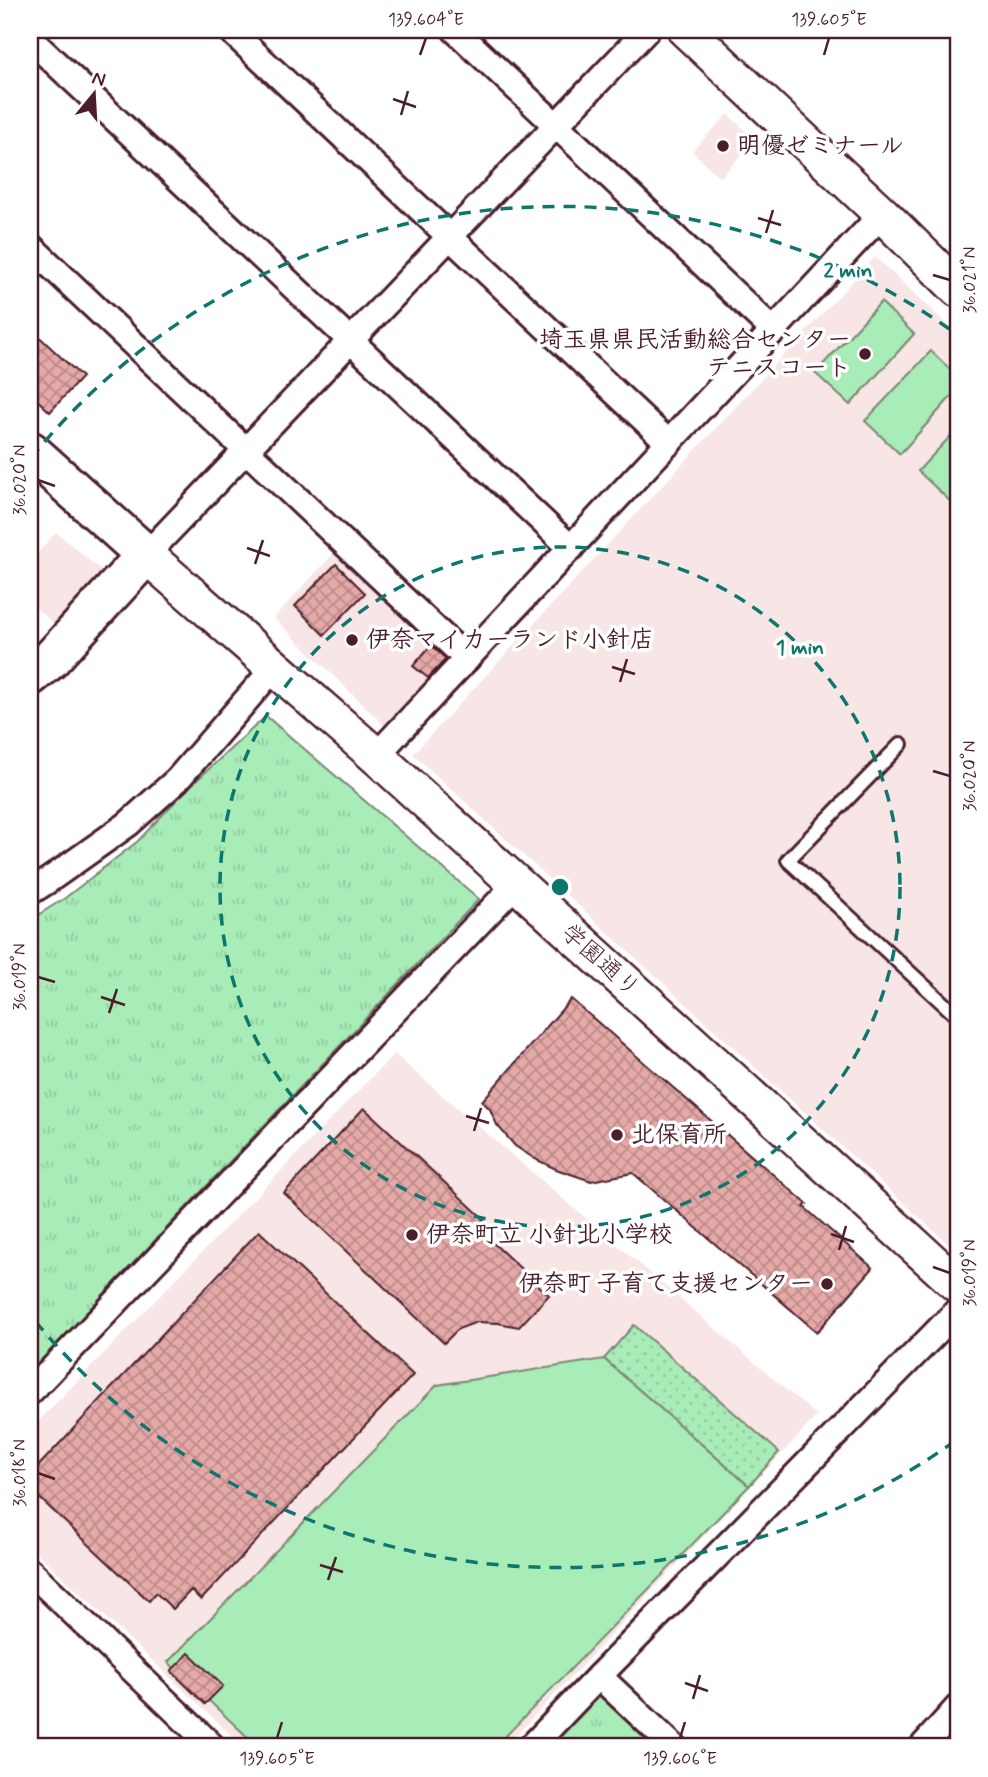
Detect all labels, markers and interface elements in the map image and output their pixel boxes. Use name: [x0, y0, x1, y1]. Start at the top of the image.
text: 139.604°E: [388, 8, 464, 32]
text: 139.605°E: [791, 8, 867, 32]
north arrow: [60, 60, 130, 130]
text: N: [89, 65, 109, 93]
place label: 明優ゼミナール: [737, 131, 904, 162]
marker: 明優ゼミナール: [715, 138, 731, 154]
text: 36.021°N: [958, 247, 982, 313]
text: 2 min: [823, 257, 873, 285]
place label: 埼玉県県民活動総合センター テニスコート: [539, 325, 851, 384]
marker: 埼玉県県民活動総合センター テニスコート: [857, 346, 873, 362]
text: 36.020°N: [8, 445, 32, 515]
place label: 伊奈マイカーランド小針店: [366, 625, 654, 656]
marker: 伊奈マイカーランド小針店: [344, 632, 360, 648]
text: 1 min: [776, 634, 824, 662]
text: 36.020°N: [958, 741, 982, 811]
centre of rings: [548, 875, 572, 899]
street label: 学園通り: [554, 917, 646, 1005]
text: 36.019°N: [8, 943, 32, 1011]
place label: 北保育所: [631, 1120, 727, 1151]
marker: 北保育所: [609, 1127, 625, 1143]
place label: 伊奈町立 小針北小学校: [426, 1220, 672, 1251]
marker: 伊奈町立 小針北小学校: [404, 1227, 420, 1243]
text: 36.019°N: [958, 1239, 982, 1307]
place label: 伊奈町 子育て支援センター: [519, 1269, 813, 1300]
marker: 伊奈町 子育て支援センター: [819, 1276, 835, 1292]
text: 36.018°N: [8, 1439, 32, 1507]
text: 139.605°E: [239, 1747, 315, 1771]
text: 139.606°E: [643, 1747, 717, 1771]

